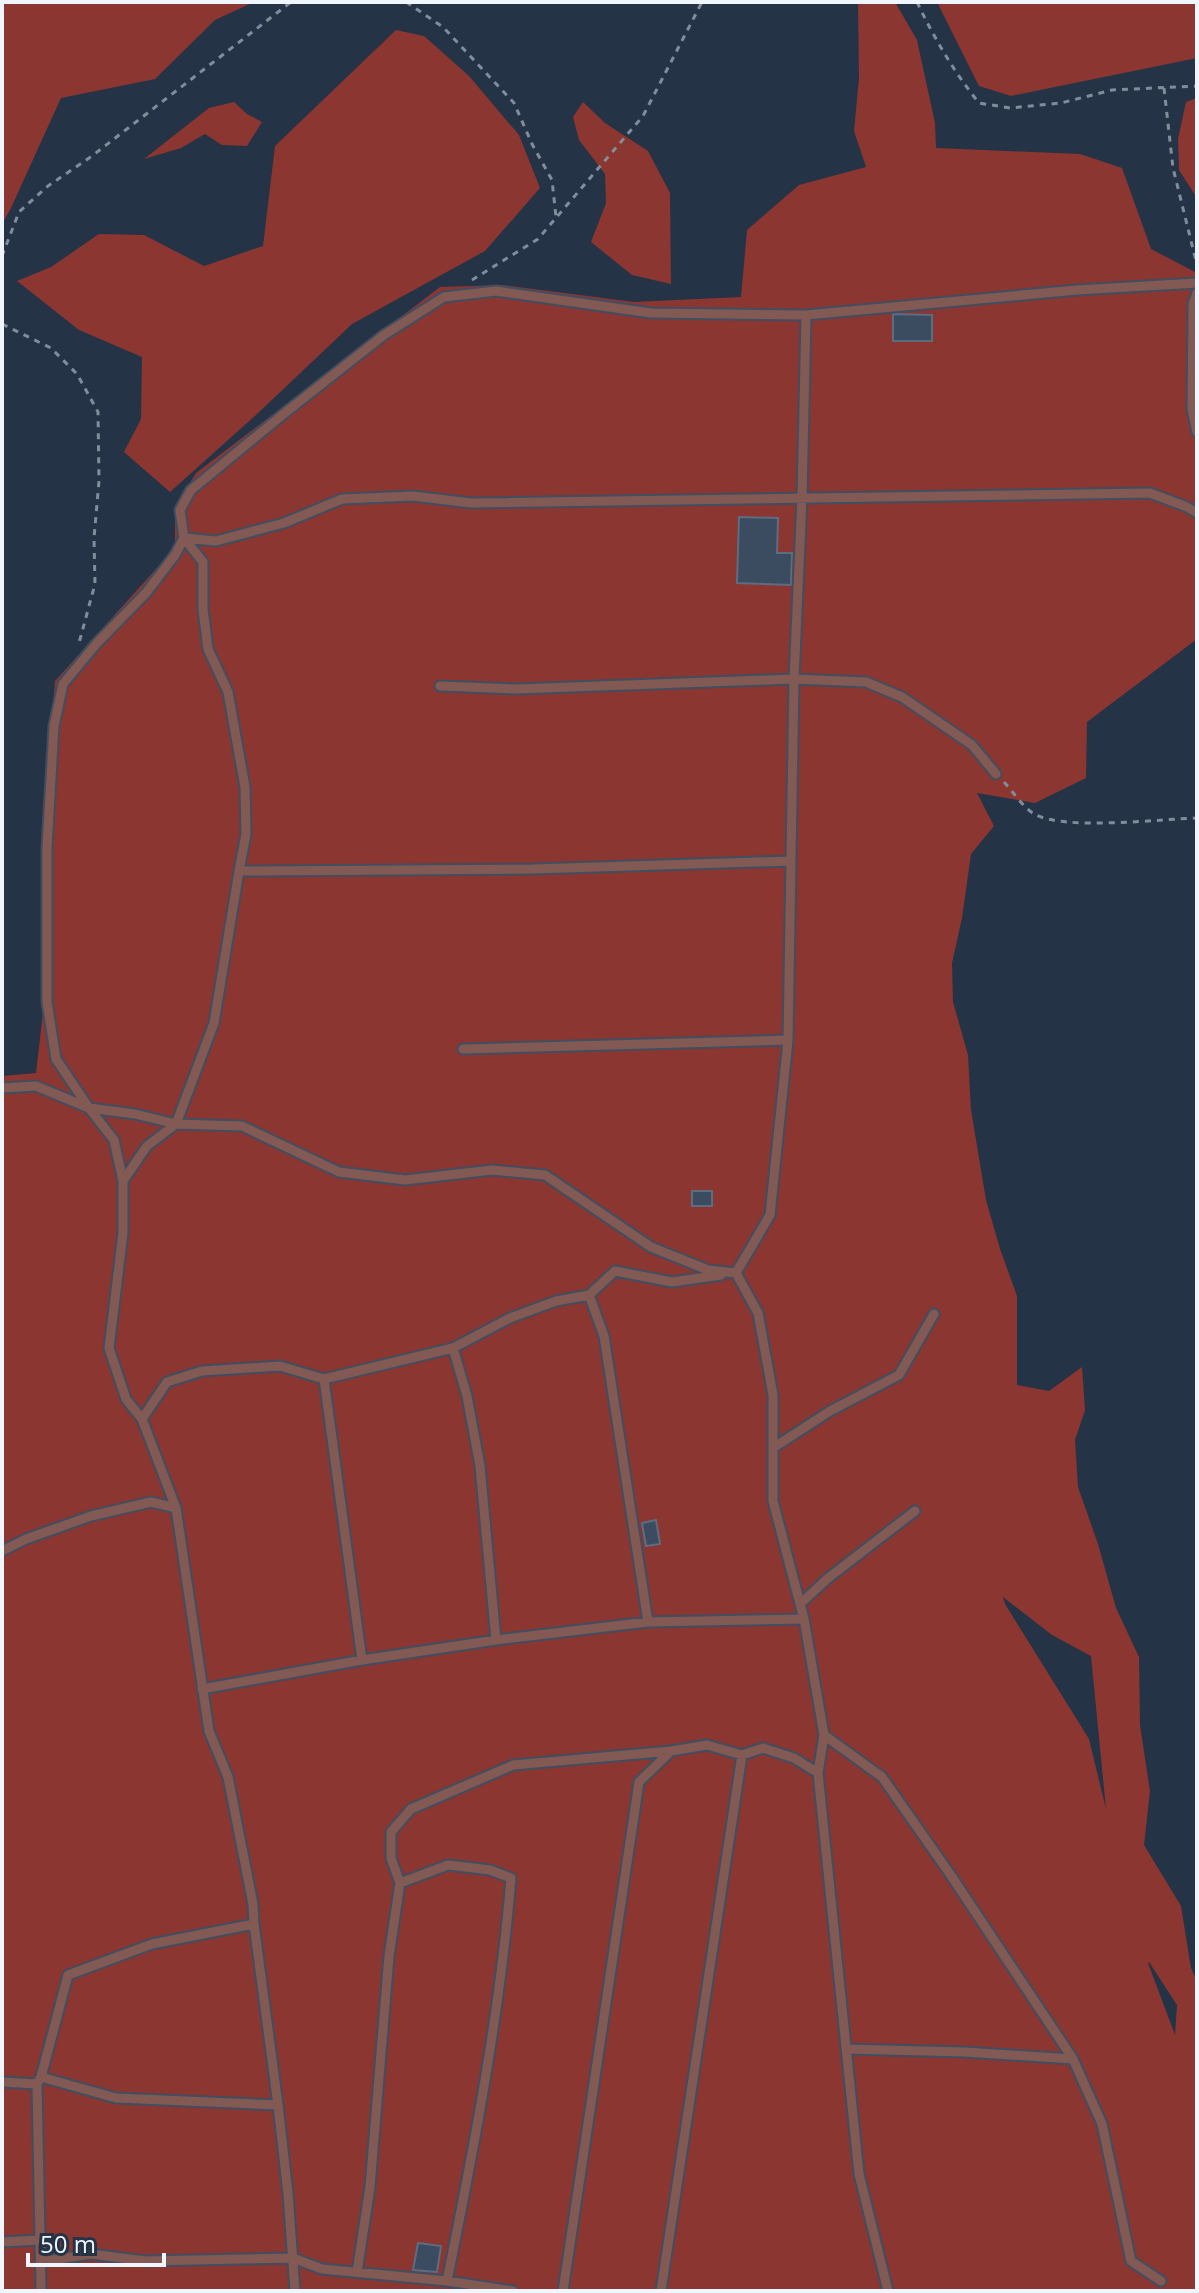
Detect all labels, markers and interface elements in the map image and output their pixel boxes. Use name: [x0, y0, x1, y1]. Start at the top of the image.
scale bar: [28, 2217, 164, 2267]
text: 50 m: [40, 2227, 96, 2260]

